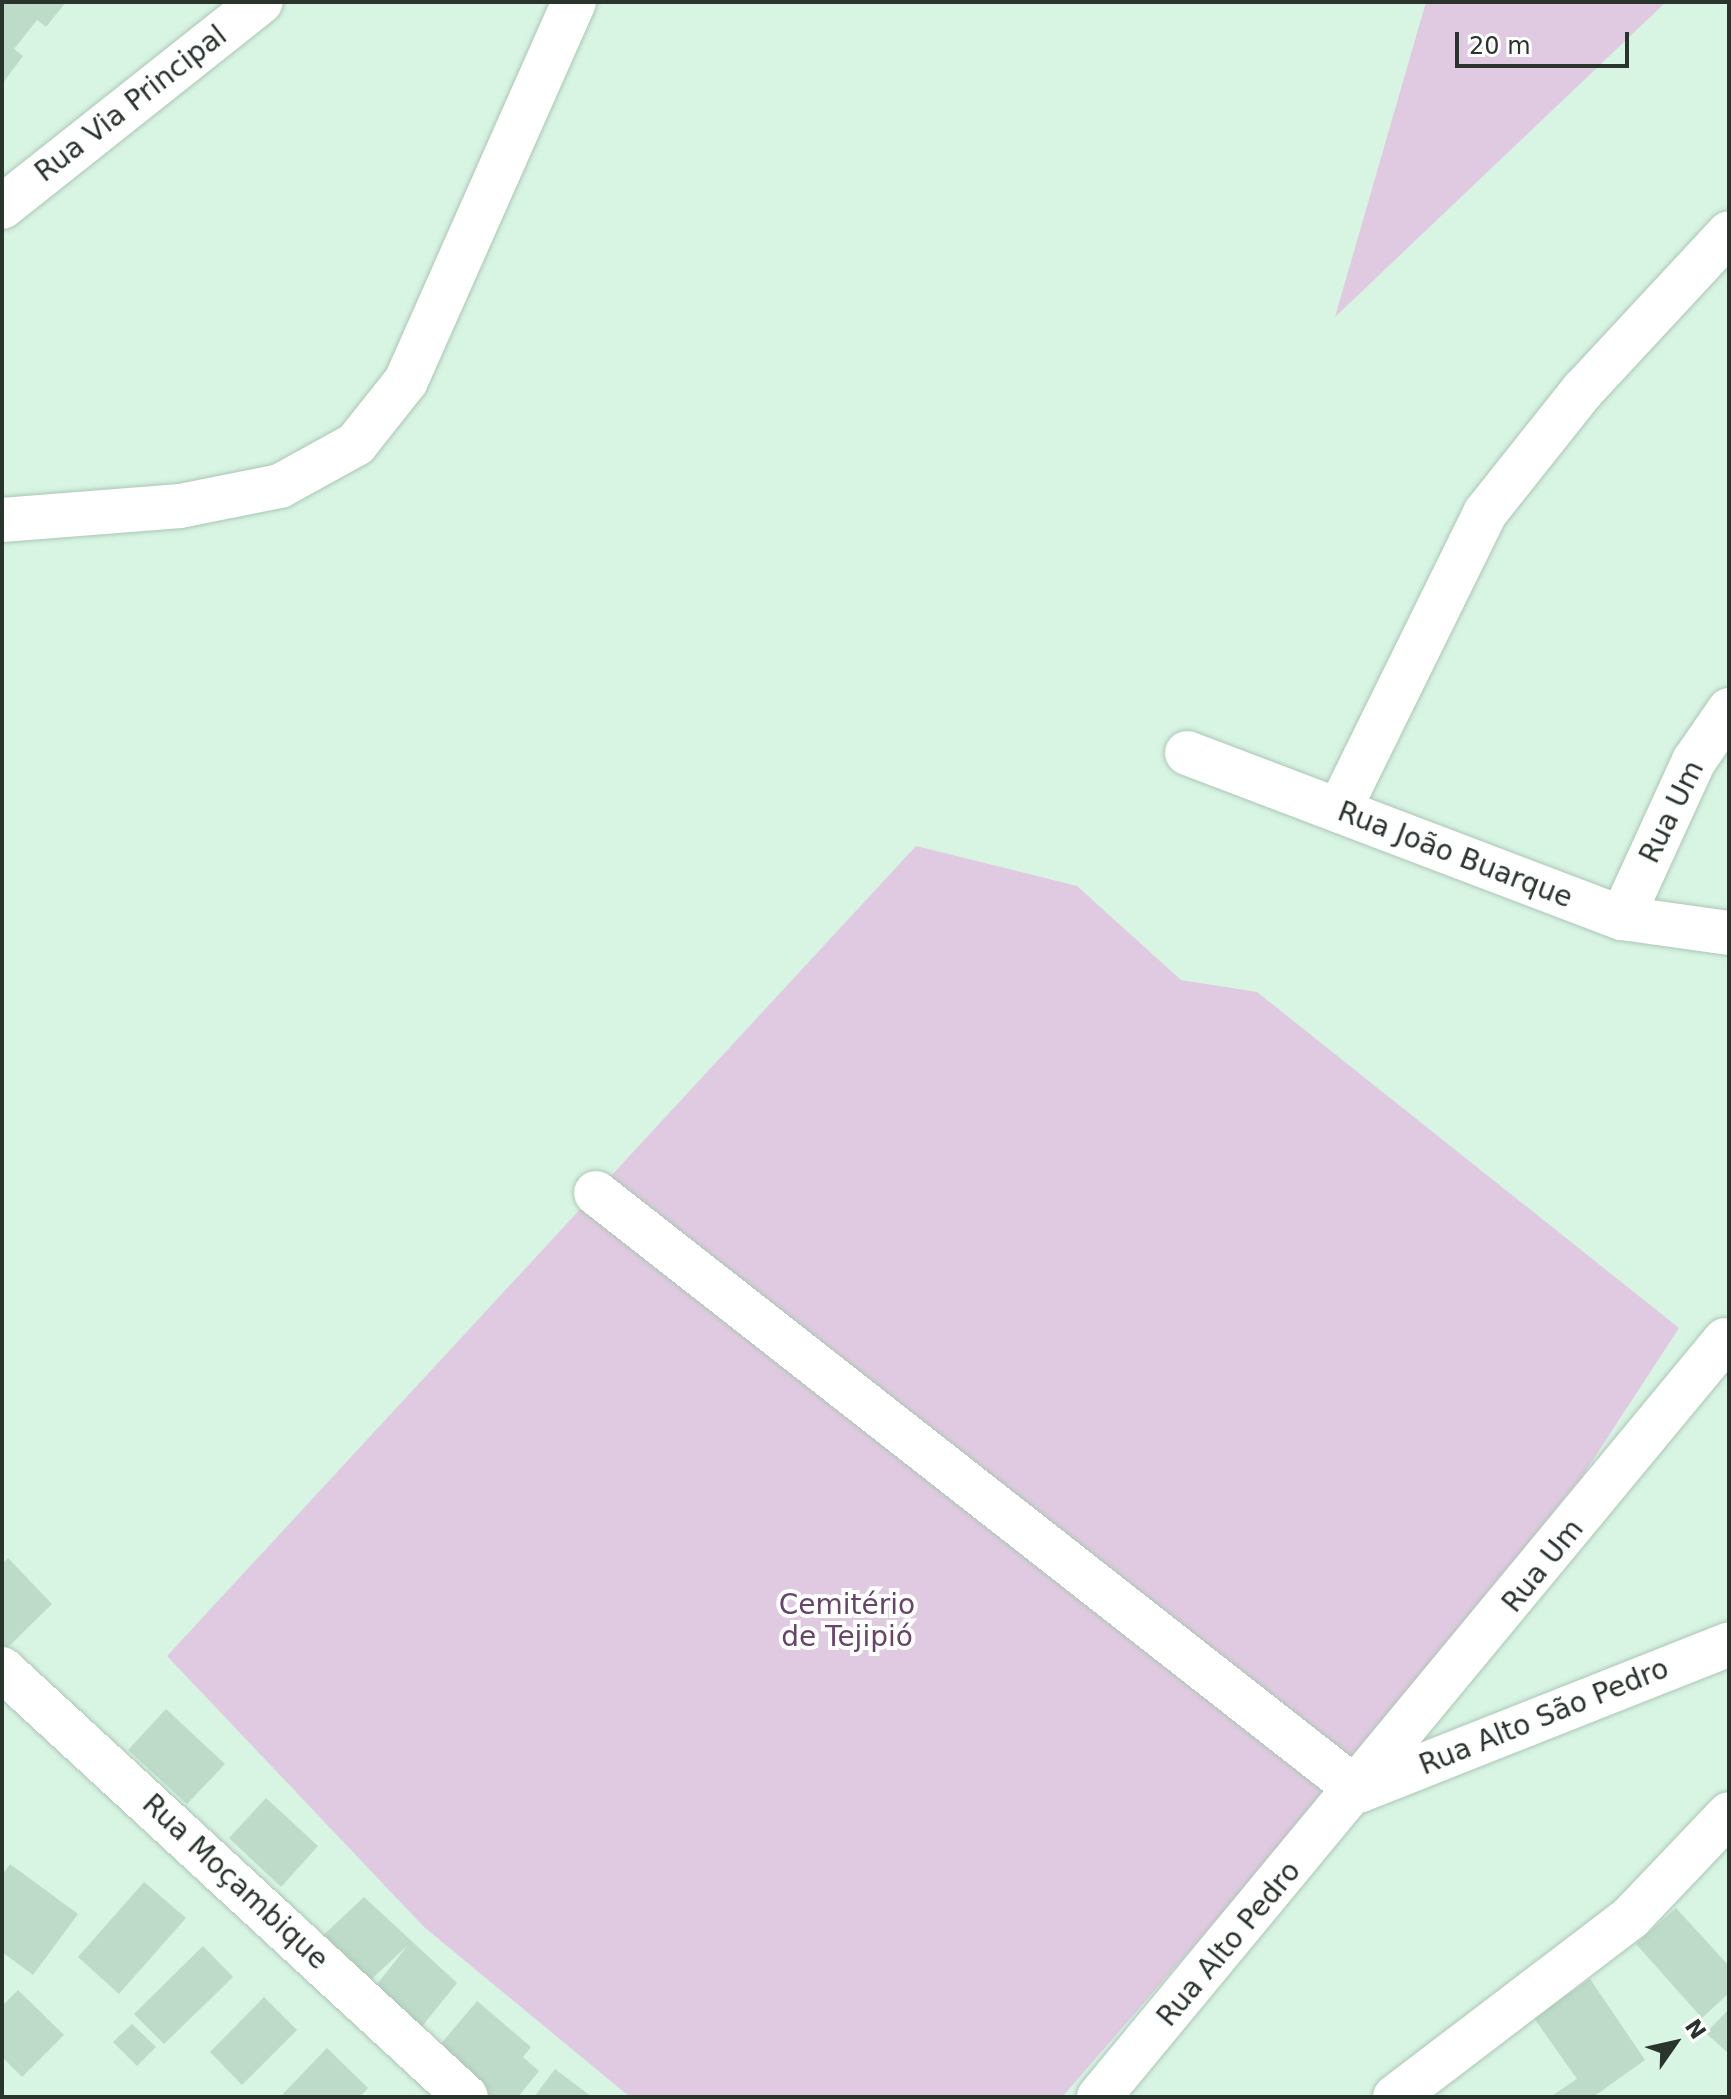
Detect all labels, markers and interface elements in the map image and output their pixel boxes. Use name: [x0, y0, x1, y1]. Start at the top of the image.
scale bar: [1459, 16, 1633, 66]
street label: Rua Via Principal: [29, 19, 233, 189]
text: 20 m: [1469, 32, 1531, 60]
street label: Rua Um: [1633, 755, 1711, 869]
street label: Rua João Buarque: [1333, 795, 1577, 915]
street label: Rua Um: [1495, 1513, 1591, 1619]
park label: Cemitério de Tejipió: [779, 1588, 915, 1654]
street label: Rua Alto São Pedro: [1414, 1652, 1674, 1782]
street label: Rua Moçambique: [135, 1787, 335, 1977]
street label: Rua Alto Pedro: [1150, 1855, 1308, 2033]
north arrow: [1635, 2003, 1715, 2083]
text: N: [1680, 2015, 1711, 2044]

